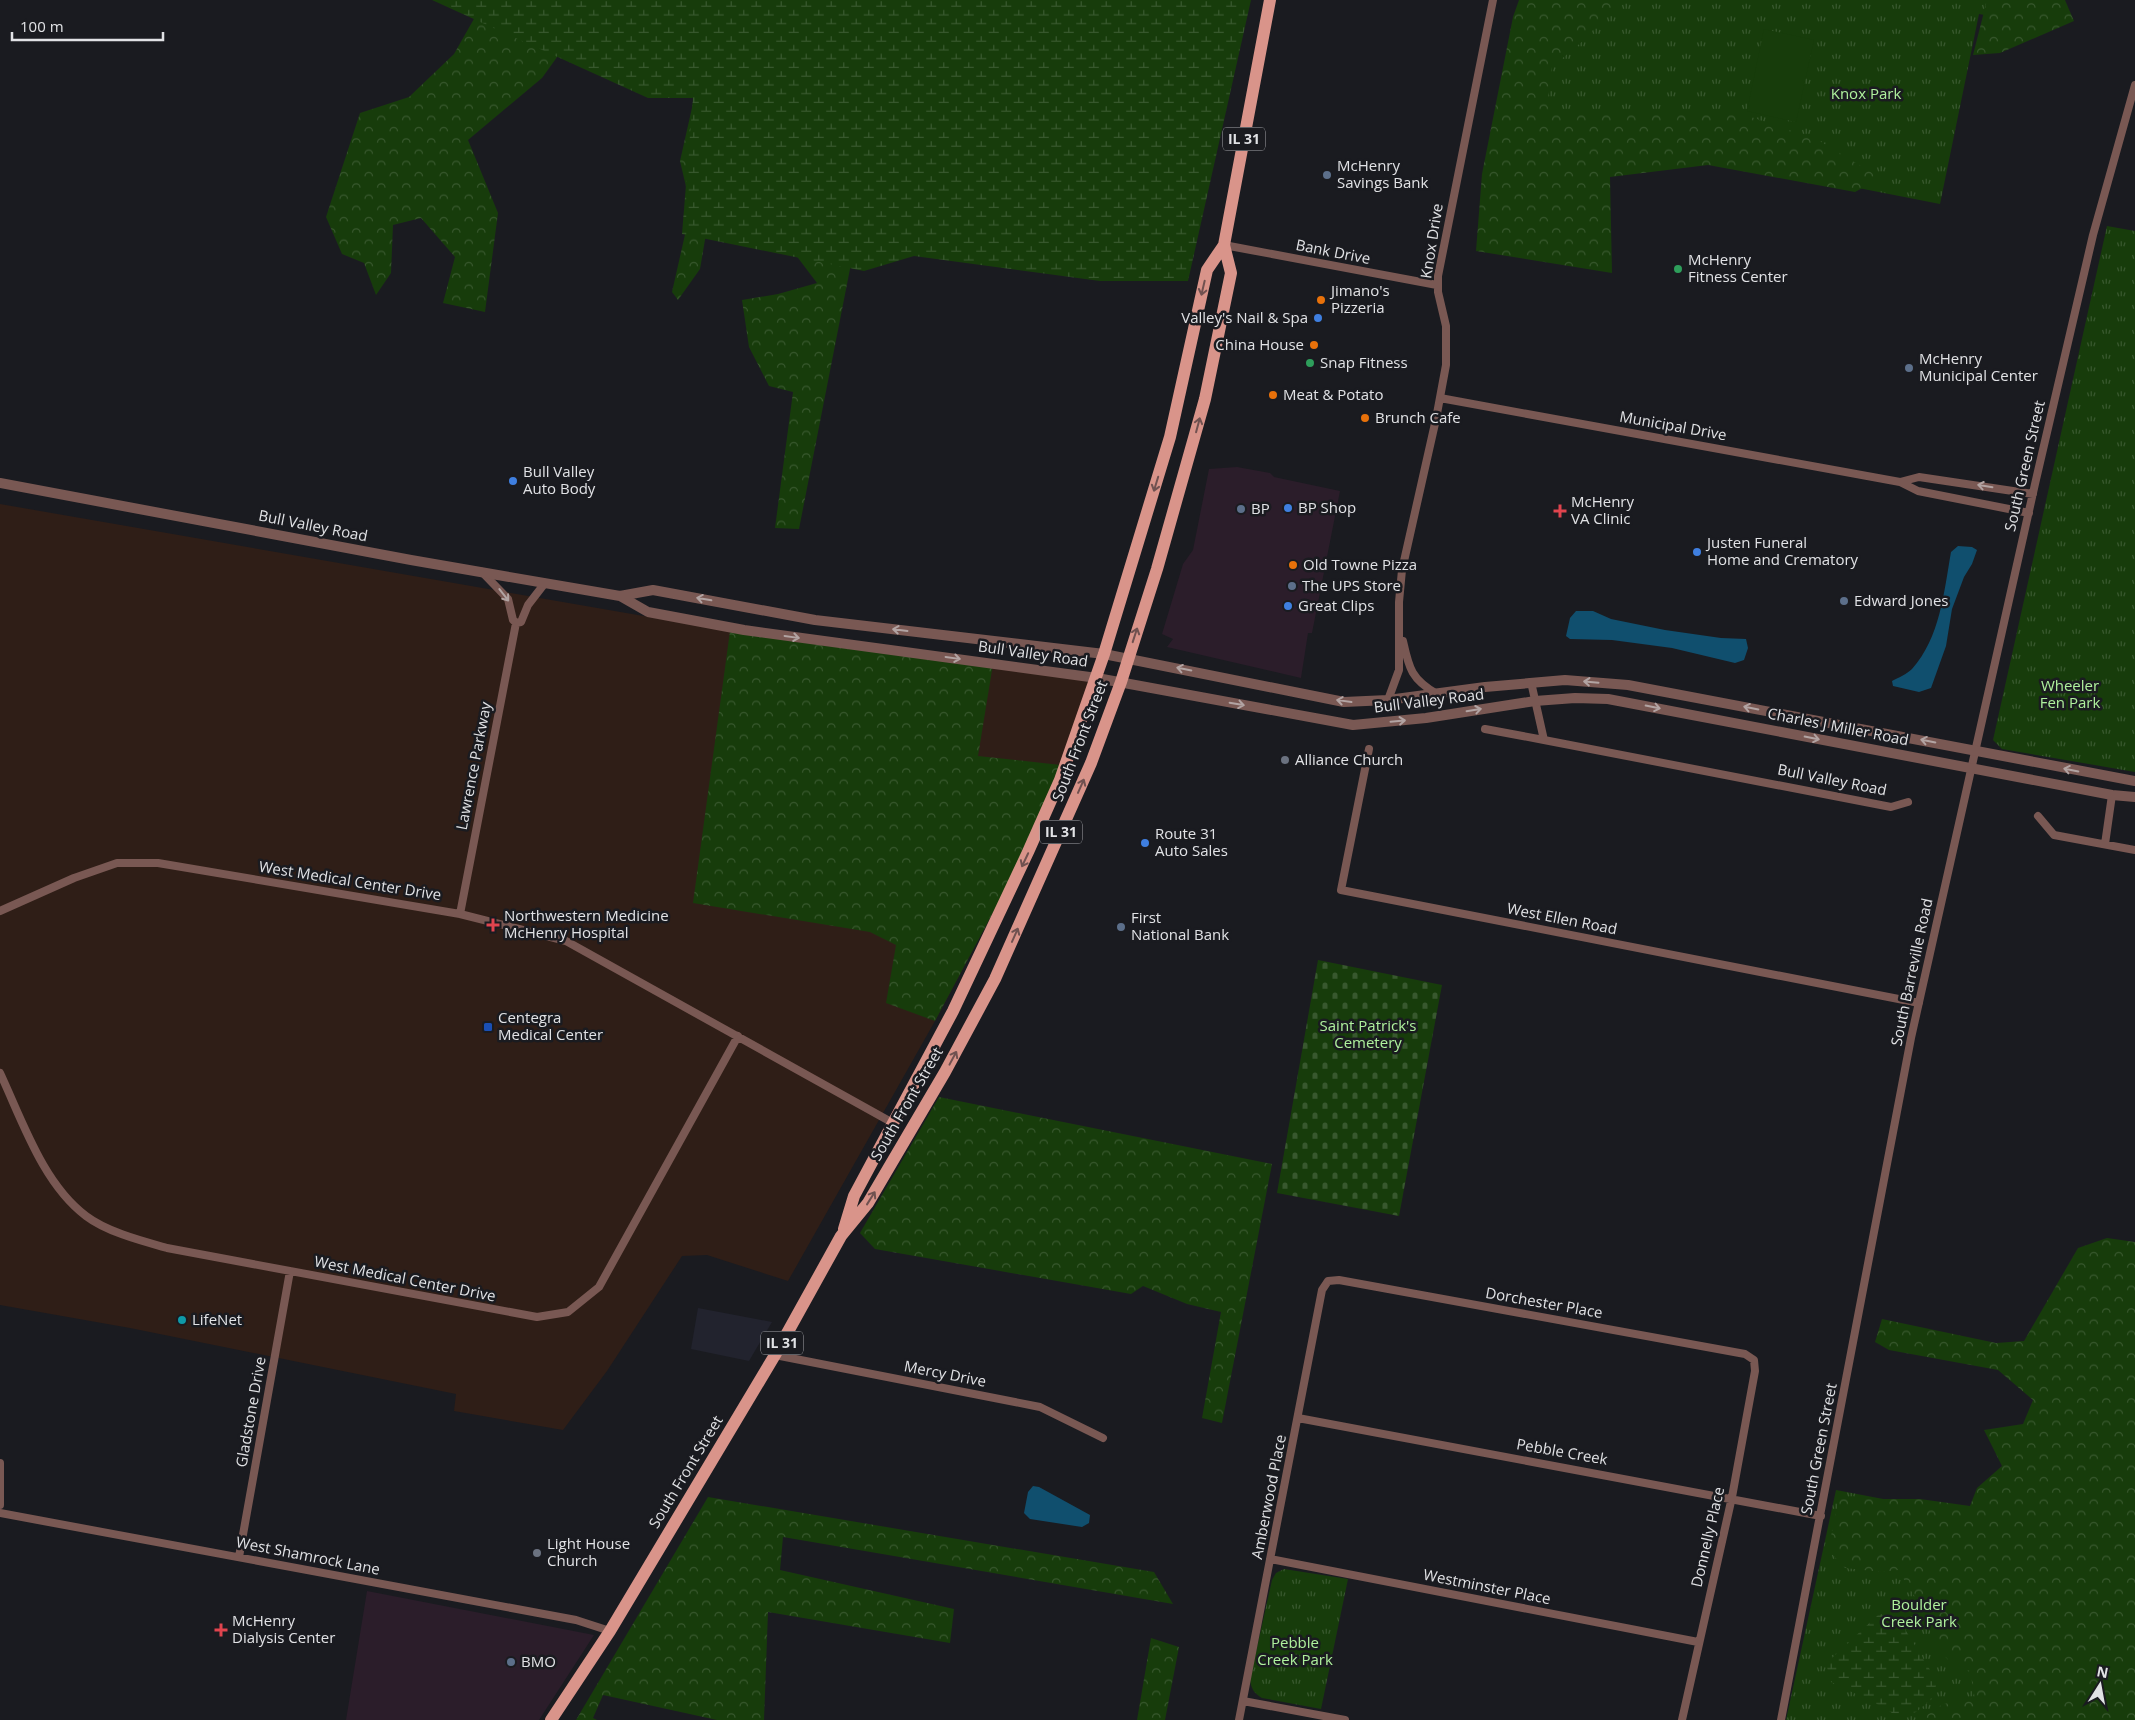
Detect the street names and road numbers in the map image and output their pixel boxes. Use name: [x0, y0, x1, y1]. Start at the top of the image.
road number: IL 31: [1223, 128, 1265, 150]
street label: Knox Drive: [1415, 202, 1447, 280]
street label: Bank Drive: [1294, 234, 1372, 268]
street label: South Green Street: [1999, 398, 2049, 533]
street label: Municipal Drive: [1618, 406, 1728, 444]
street label: Bull Valley Road: [257, 505, 370, 545]
street label: Bull Valley Road: [977, 635, 1089, 671]
street label: South Front Street: [1047, 677, 1111, 804]
street label: Bull Valley Road: [1373, 683, 1485, 717]
street label: Lawrence Parkway: [451, 700, 495, 831]
street label: Charles J Miller Road: [1766, 703, 1910, 750]
street label: Bull Valley Road: [1776, 759, 1889, 799]
road number: IL 31: [1040, 820, 1082, 844]
street label: West Medical Center Drive: [258, 856, 443, 904]
street label: South Barreville Road: [1886, 896, 1936, 1048]
street label: West Ellen Road: [1505, 898, 1619, 939]
street label: South Front Street: [865, 1043, 947, 1164]
street label: West Medical Center Drive: [313, 1251, 498, 1305]
street label: Dorchester Place: [1484, 1282, 1604, 1322]
road number: IL 31: [761, 1332, 803, 1355]
street label: Gladstone Drive: [230, 1355, 270, 1469]
street label: Mercy Drive: [902, 1355, 988, 1391]
street label: South Green Street: [1795, 1381, 1841, 1516]
street label: South Front Street: [644, 1411, 727, 1532]
street label: Amberwood Place: [1246, 1433, 1290, 1561]
street label: Pebble Creek: [1515, 1433, 1609, 1469]
street label: Donnelly Place: [1686, 1485, 1728, 1589]
street label: West Shamrock Lane: [235, 1531, 382, 1579]
street label: Westminster Place: [1422, 1564, 1553, 1608]

